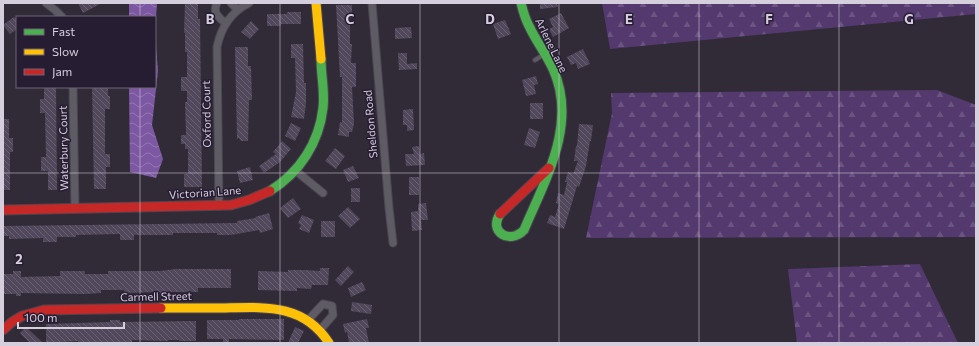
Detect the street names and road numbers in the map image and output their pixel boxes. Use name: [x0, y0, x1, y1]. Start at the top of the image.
street label: Arlene Lane: [533, 16, 571, 75]
street label: Oxford Court: [199, 80, 213, 148]
street label: Sheldon Road: [361, 89, 379, 159]
street label: Waterbury Court: [56, 105, 70, 191]
street label: Victorian Lane: [168, 183, 242, 201]
street label: Carmell Street: [120, 289, 193, 303]

